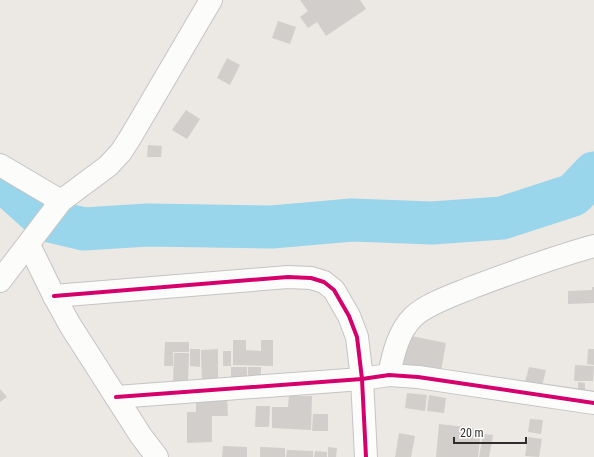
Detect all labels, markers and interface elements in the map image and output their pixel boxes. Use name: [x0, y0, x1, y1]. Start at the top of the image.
scale bar: [454, 419, 526, 445]
text: 20 m: [460, 426, 484, 440]

